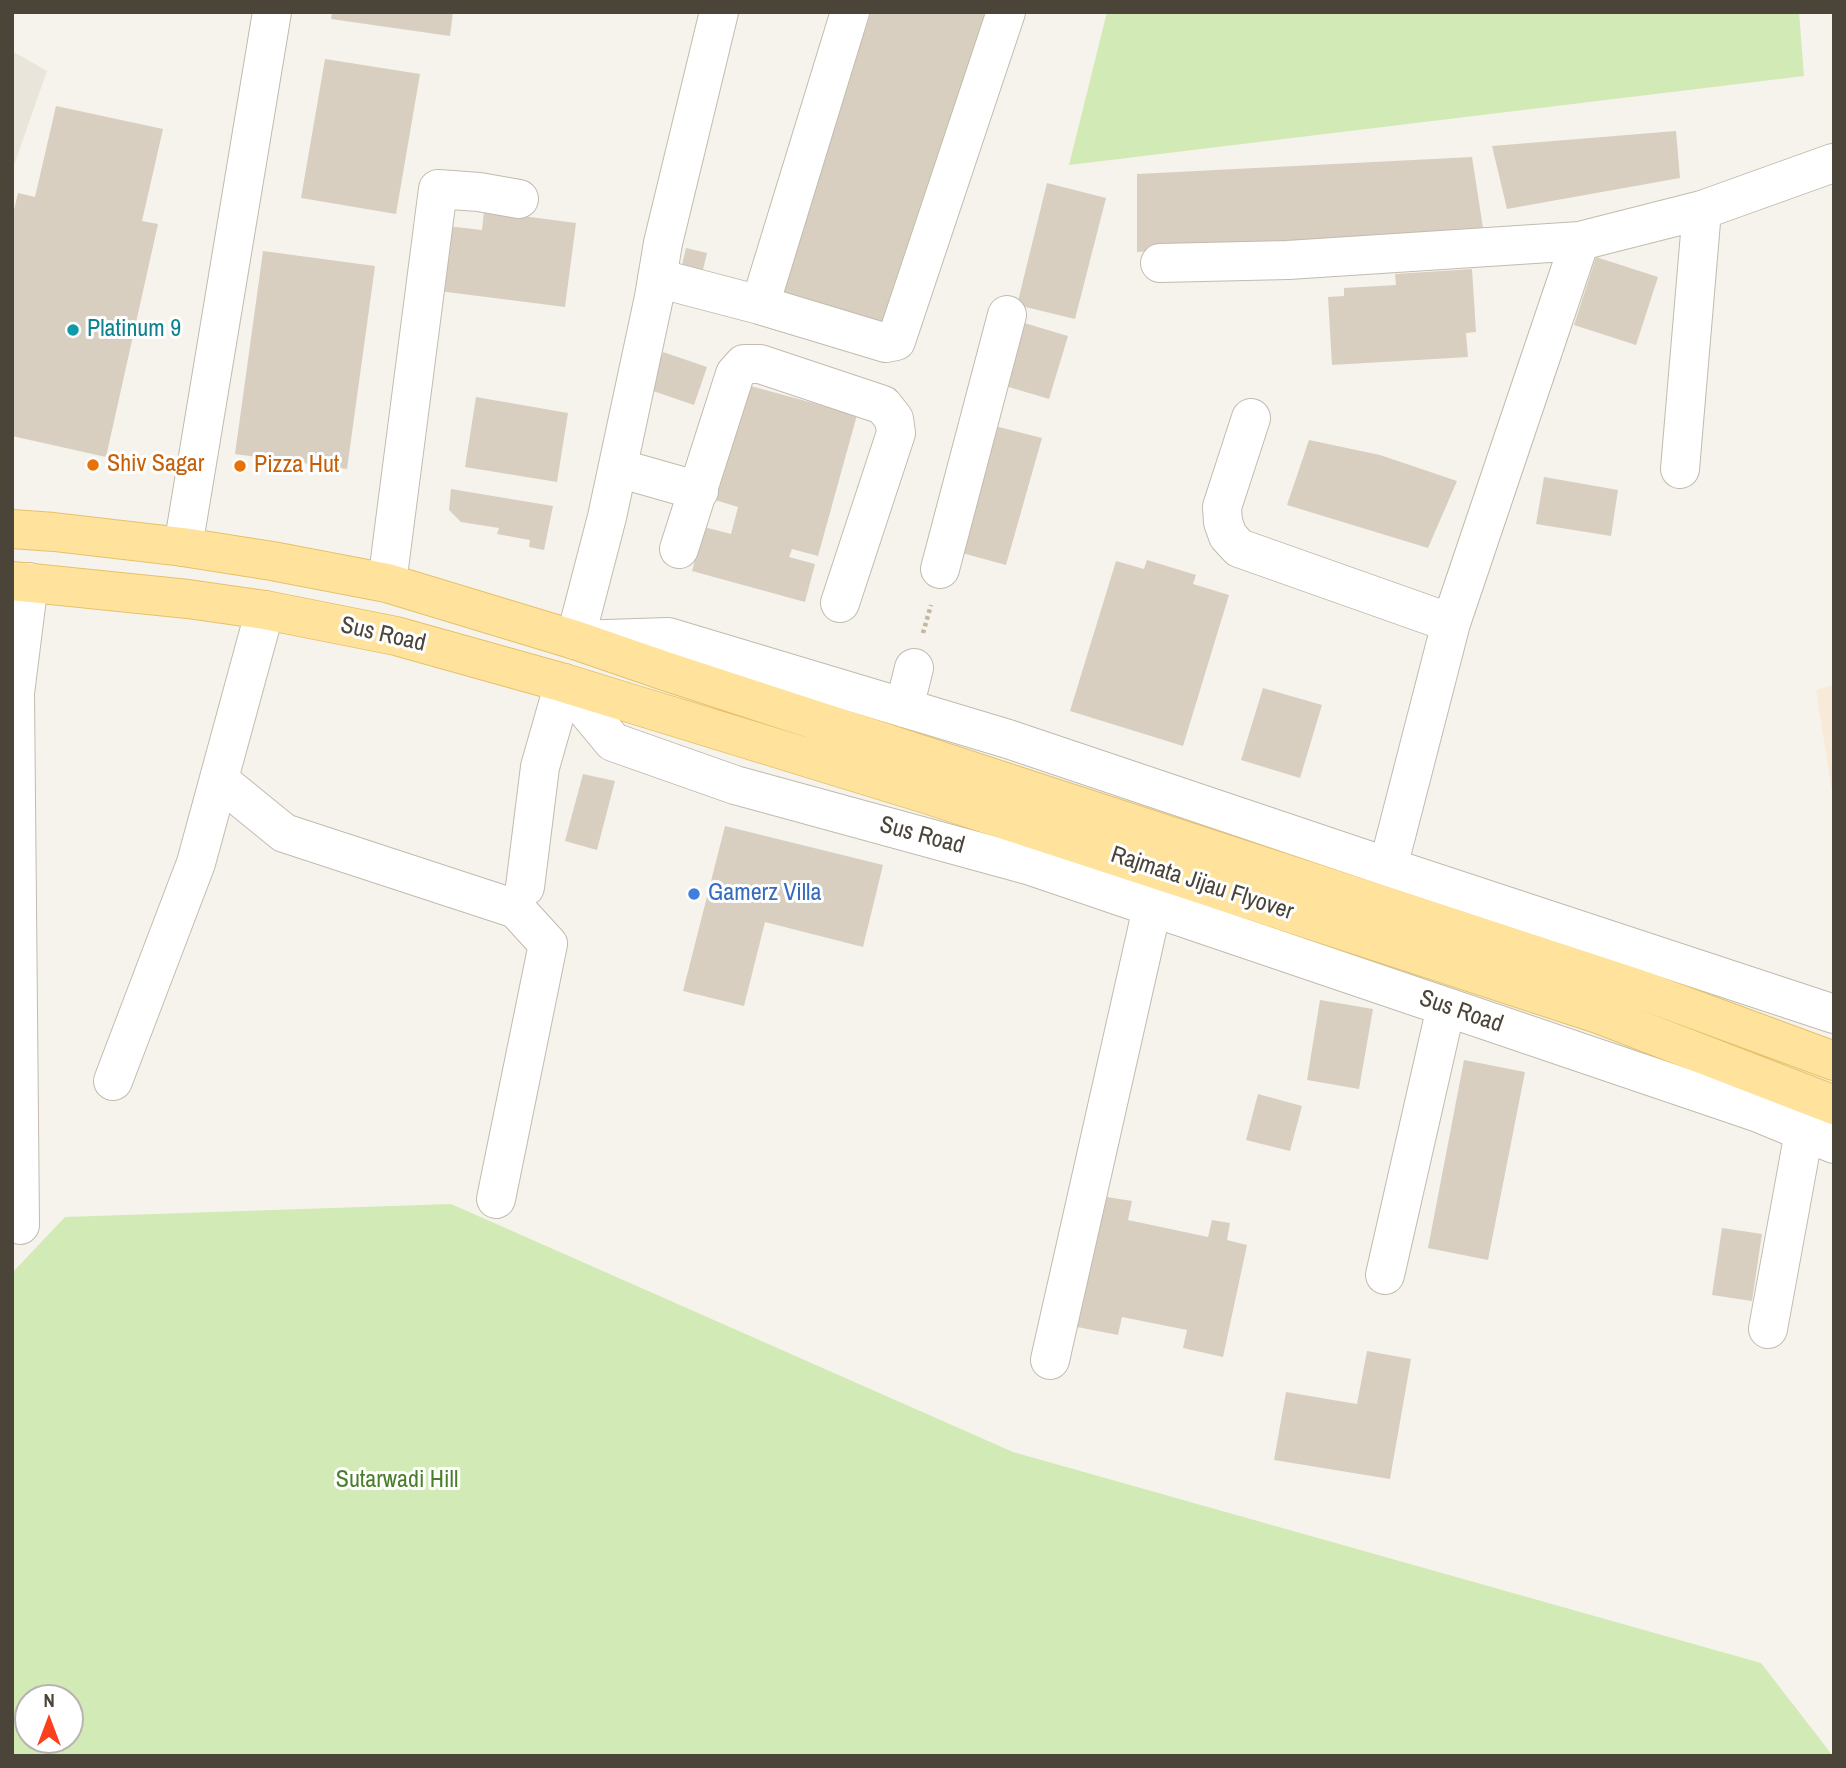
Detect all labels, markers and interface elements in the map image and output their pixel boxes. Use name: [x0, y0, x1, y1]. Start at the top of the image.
place label: Platinum 9: [87, 316, 181, 344]
marker: Platinum 9: [65, 322, 81, 338]
place label: Shiv Sagar: [107, 451, 204, 479]
place label: Pizza Hut: [254, 452, 339, 480]
marker: Shiv Sagar: [85, 457, 101, 473]
marker: Pizza Hut: [232, 458, 248, 474]
street label: Sus Road: [338, 611, 428, 659]
street label: Sus Road: [877, 811, 967, 861]
street label: Rajmata Jijau Flyover: [1107, 841, 1297, 927]
place label: Gamerz Villa: [708, 880, 821, 908]
marker: Gamerz Villa: [686, 886, 702, 902]
street label: Sus Road: [1415, 984, 1507, 1040]
park label: Sutarwadi Hill: [336, 1467, 458, 1495]
north arrow: [14, 1684, 84, 1754]
text: N: [43, 1687, 55, 1713]

